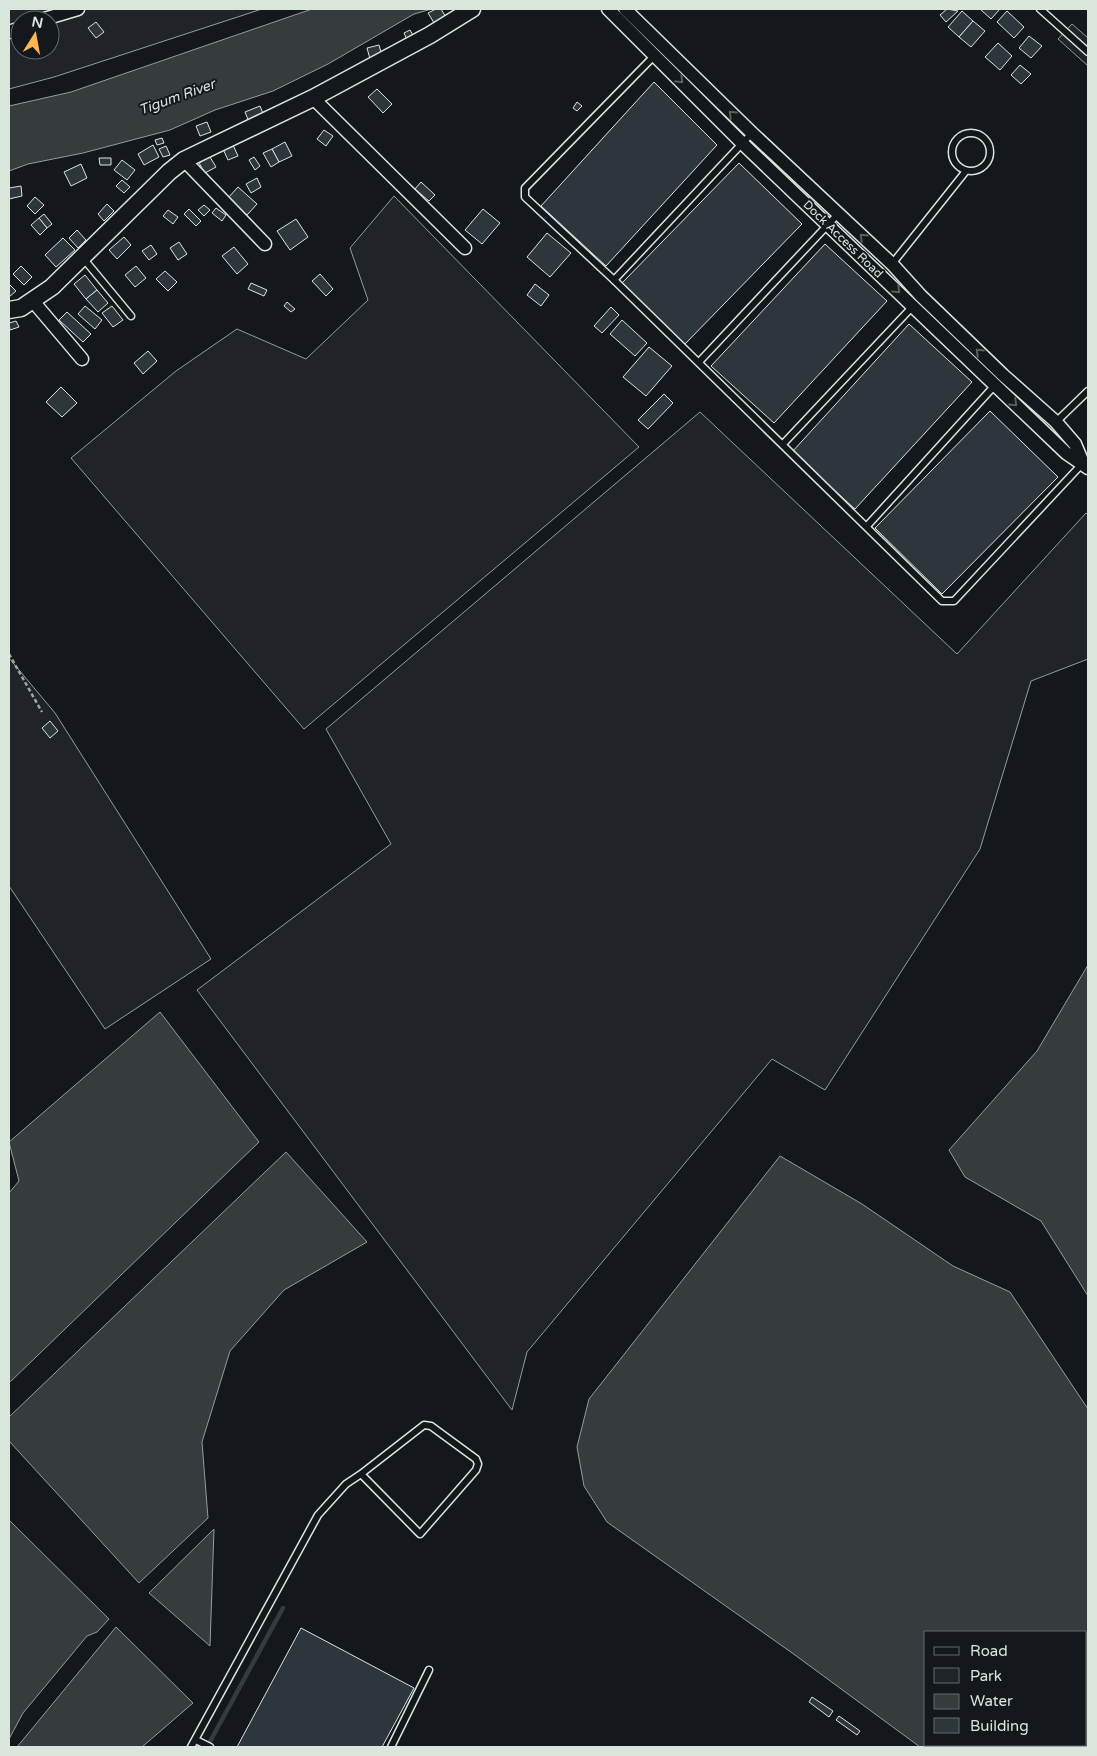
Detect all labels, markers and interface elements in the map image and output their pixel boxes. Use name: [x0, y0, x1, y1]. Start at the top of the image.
north arrow: [10, 10, 60, 60]
text: N: [30, 13, 45, 32]
water label: Tigum River: [137, 75, 219, 119]
one-way arrow: [674, 75, 683, 84]
one-way arrow: [729, 111, 738, 120]
street label: Dock Access Road: [800, 197, 886, 281]
one-way arrow: [860, 234, 869, 243]
one-way arrow: [892, 285, 901, 294]
one-way arrow: [975, 348, 984, 357]
one-way arrow: [1009, 397, 1018, 406]
legend: [924, 1631, 1087, 1746]
text: Road: [970, 1642, 1008, 1660]
text: Park: [970, 1667, 1002, 1685]
text: Water: [970, 1692, 1013, 1710]
text: Building: [970, 1717, 1029, 1735]

